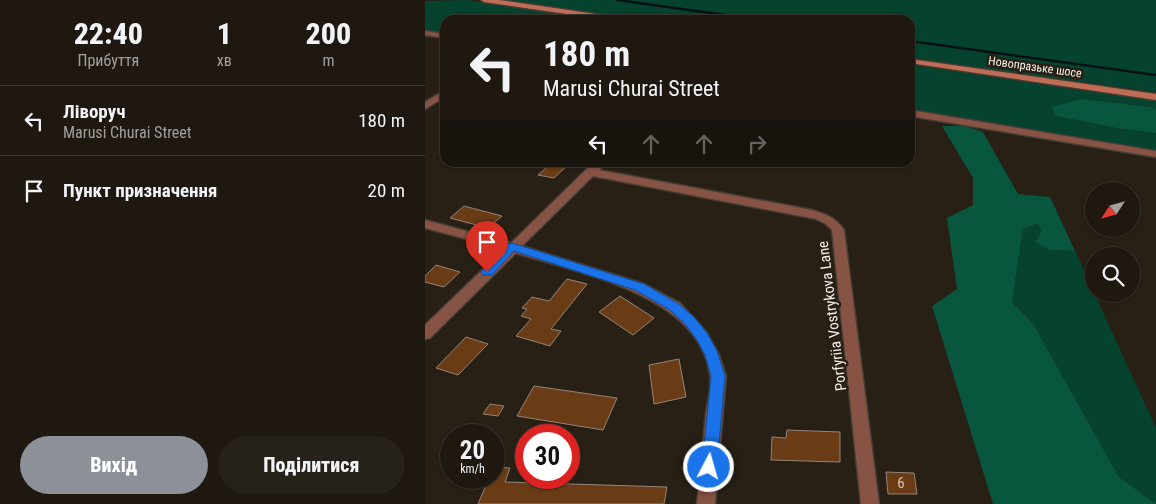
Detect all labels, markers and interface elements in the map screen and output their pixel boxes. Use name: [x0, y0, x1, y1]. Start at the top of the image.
text: 22:40: [74, 16, 143, 51]
text: 1: [217, 16, 232, 51]
text: 200: [306, 16, 351, 51]
text: 180 m: [543, 34, 630, 75]
icon: left: [460, 35, 525, 100]
text: Прибуття: [78, 51, 139, 70]
text: хв: [217, 51, 232, 70]
text: m: [322, 51, 334, 70]
street label: Новопразьке шосе: [987, 54, 1083, 81]
text: Marusi Churai Street: [543, 76, 720, 101]
text: Ліворуч: [63, 100, 125, 123]
icon: left: [20, 107, 48, 135]
text: 180 m: [358, 109, 405, 132]
text: Marusi Churai Street: [63, 123, 192, 142]
icon: left: [584, 130, 612, 158]
icon: ahead: [637, 130, 665, 158]
icon: ahead: [690, 130, 718, 158]
icon: right: [743, 130, 771, 158]
icon: arrive: [20, 177, 48, 205]
text: Пункт призначення: [63, 179, 217, 202]
text: 20 m: [368, 179, 405, 202]
north arrow: [1085, 182, 1140, 238]
map controls: [1085, 182, 1140, 302]
pin: [466, 221, 508, 272]
icon: arrive: [473, 228, 501, 256]
street label: Porfyriia Vostrykova Lane: [814, 240, 850, 392]
button: search: [1085, 247, 1140, 302]
speed limit sign: 30: [515, 424, 580, 489]
button: Вихід: [20, 436, 208, 494]
button: Поділитися: [218, 436, 405, 494]
text: 20: [460, 436, 485, 465]
position arrow: [682, 440, 734, 492]
text: km/h: [460, 462, 485, 476]
house number: 6: [897, 474, 905, 492]

